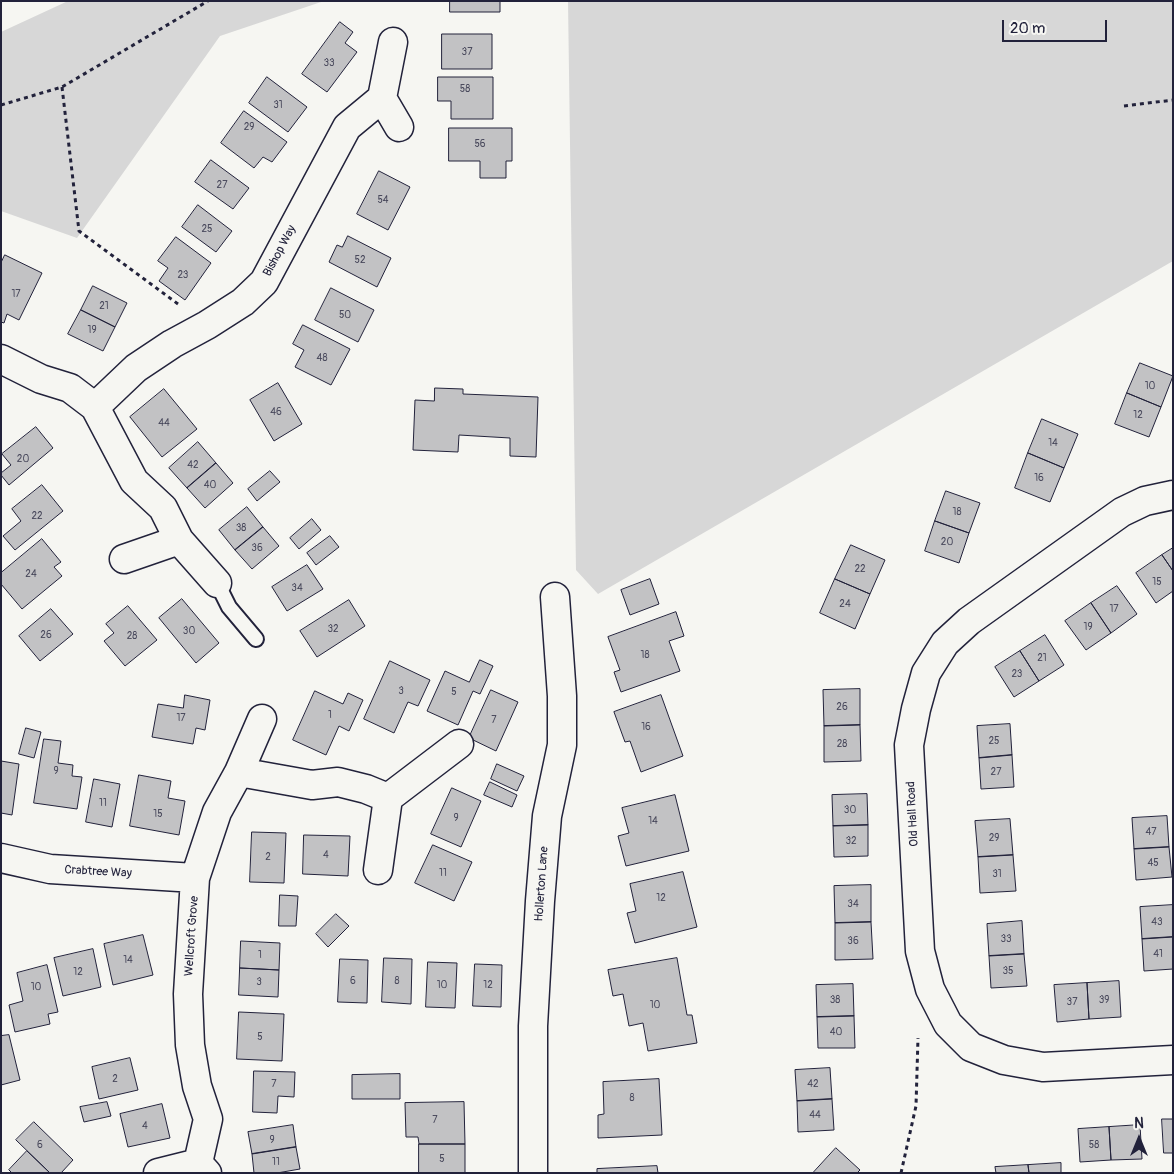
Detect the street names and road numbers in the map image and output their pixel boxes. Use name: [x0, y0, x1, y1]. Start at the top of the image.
street label: Bishop Way: [261, 223, 299, 279]
street label: Old Hall Road: [904, 781, 922, 847]
street label: Hollerton Lane: [532, 846, 552, 922]
street label: Crabtree Way: [64, 863, 132, 881]
street label: Wellcroft Grove: [182, 895, 202, 977]

